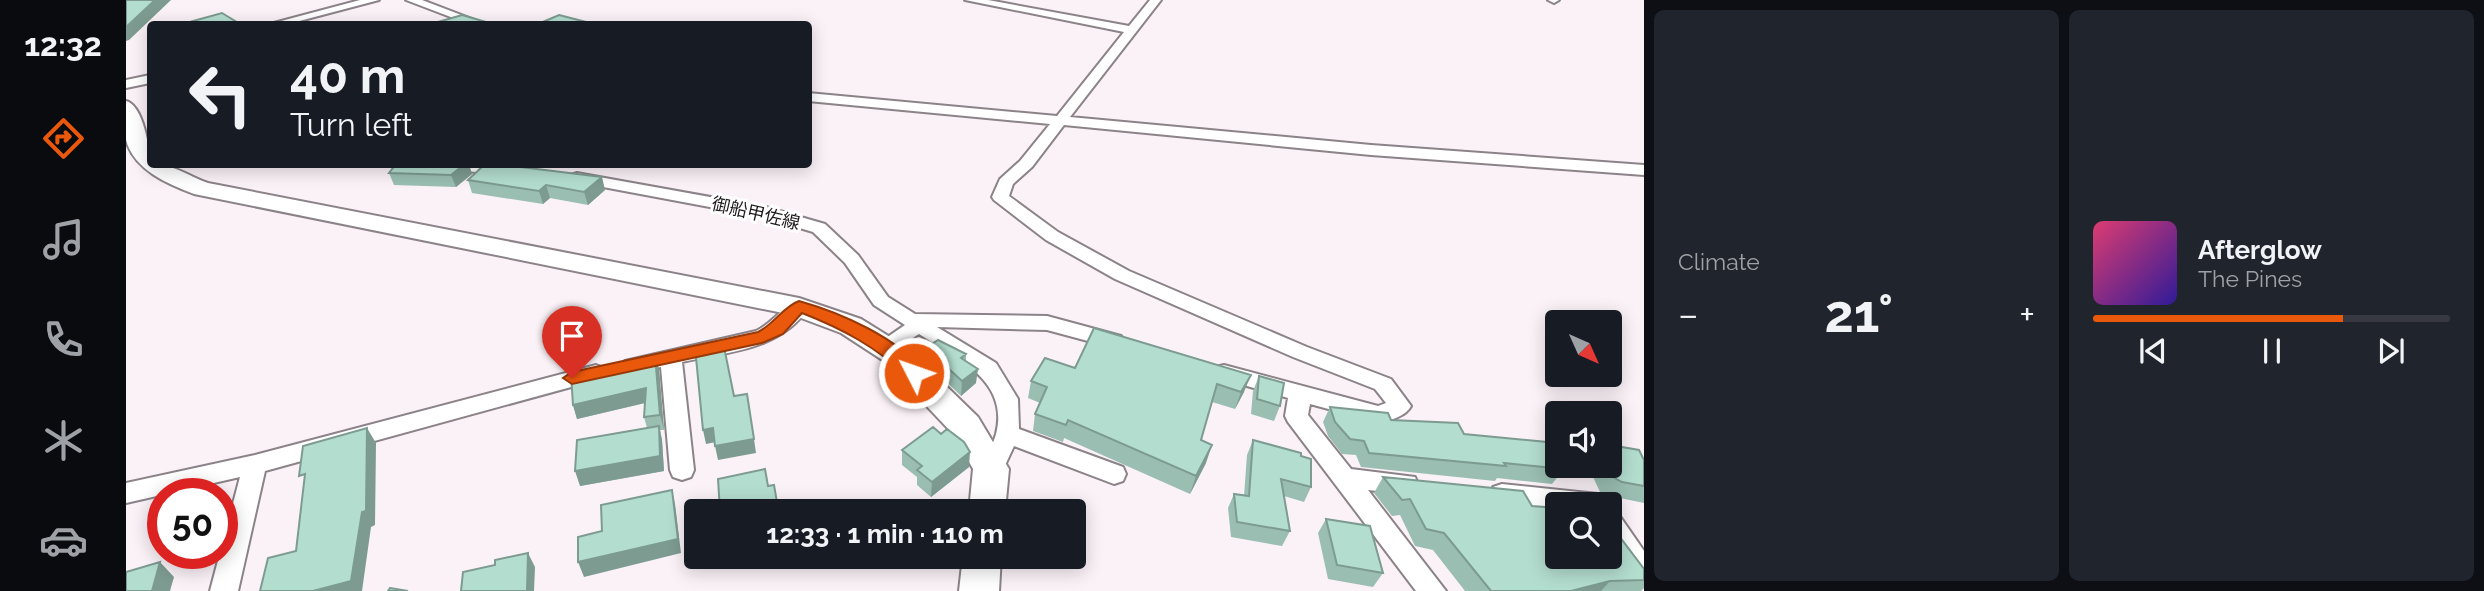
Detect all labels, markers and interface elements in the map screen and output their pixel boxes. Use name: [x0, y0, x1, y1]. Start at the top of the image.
text: 12:32: [24, 26, 102, 63]
text: 40 m: [290, 47, 405, 104]
icon: left: [175, 49, 266, 140]
text: Turn left: [290, 106, 412, 143]
icon: directions: [39, 114, 88, 163]
street label: 御船甲佐線: [710, 193, 802, 233]
icon: music: [39, 215, 88, 264]
text: Afterglow: [2198, 235, 2322, 265]
text: Climate: [1678, 248, 1760, 275]
text: The Pines: [2198, 265, 2302, 292]
text: 21°: [1825, 283, 1893, 344]
text: −: [1678, 292, 1698, 337]
text: +: [2019, 292, 2035, 337]
pin: [542, 306, 602, 378]
north arrow: [1545, 310, 1622, 387]
map controls: [1545, 310, 1622, 569]
icon: phone: [39, 315, 88, 364]
icon: arrive: [553, 317, 591, 355]
icon: previous: [2134, 332, 2172, 370]
icon: pause: [2253, 332, 2291, 370]
icon: next: [2372, 332, 2410, 370]
position arrow: [877, 336, 951, 410]
button: sound: [1545, 401, 1622, 478]
icon: climate: [39, 416, 88, 465]
speed limit sign: 50: [147, 478, 238, 569]
button: search: [1545, 492, 1622, 569]
icon: car: [39, 516, 88, 565]
text: 12:33 · 1 min · 110 m: [766, 519, 1004, 549]

